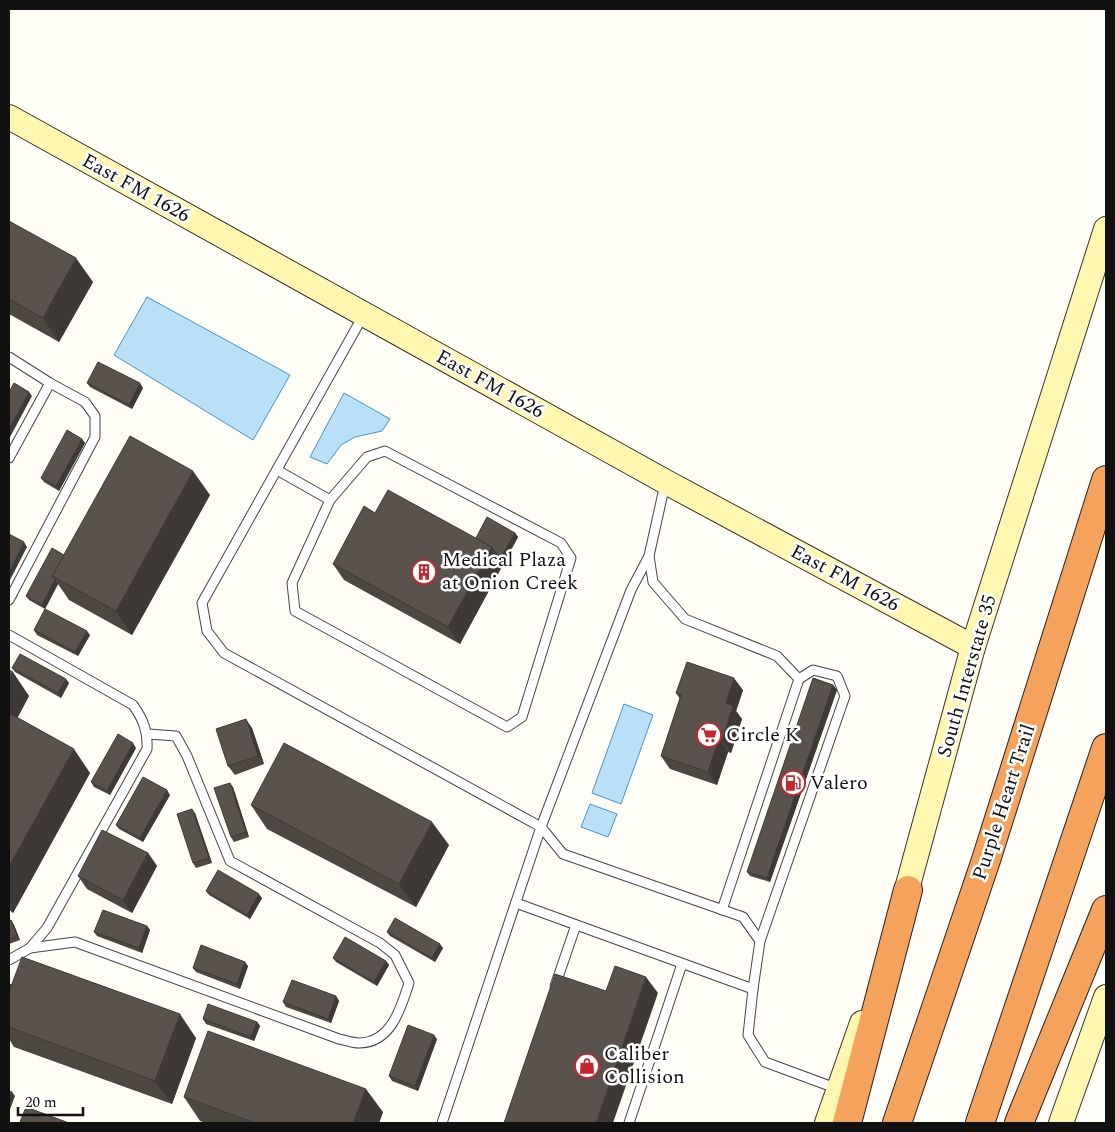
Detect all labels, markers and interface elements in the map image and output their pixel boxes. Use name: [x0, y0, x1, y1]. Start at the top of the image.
street label: East FM 1626: [76, 146, 196, 230]
street label: East FM 1626: [430, 342, 550, 426]
street label: East FM 1626: [785, 537, 905, 619]
place label: Medical Plaza at Onion Creek: [442, 545, 578, 598]
building icon: Medical Plaza at Onion Creek: [411, 559, 437, 585]
street label: South Interstate 35: [929, 591, 1005, 761]
place label: Circle K: [726, 720, 800, 750]
street label: Purple Heart Trail: [965, 720, 1043, 884]
supermarket icon: Circle K: [696, 722, 722, 748]
place label: Valero: [810, 768, 868, 798]
fuel station icon: Valero: [780, 770, 806, 796]
place label: Caliber Collision: [604, 1039, 685, 1092]
shop icon: Caliber Collision: [574, 1053, 600, 1079]
scale bar: [18, 1084, 82, 1116]
text: 20 m: [25, 1091, 57, 1114]

